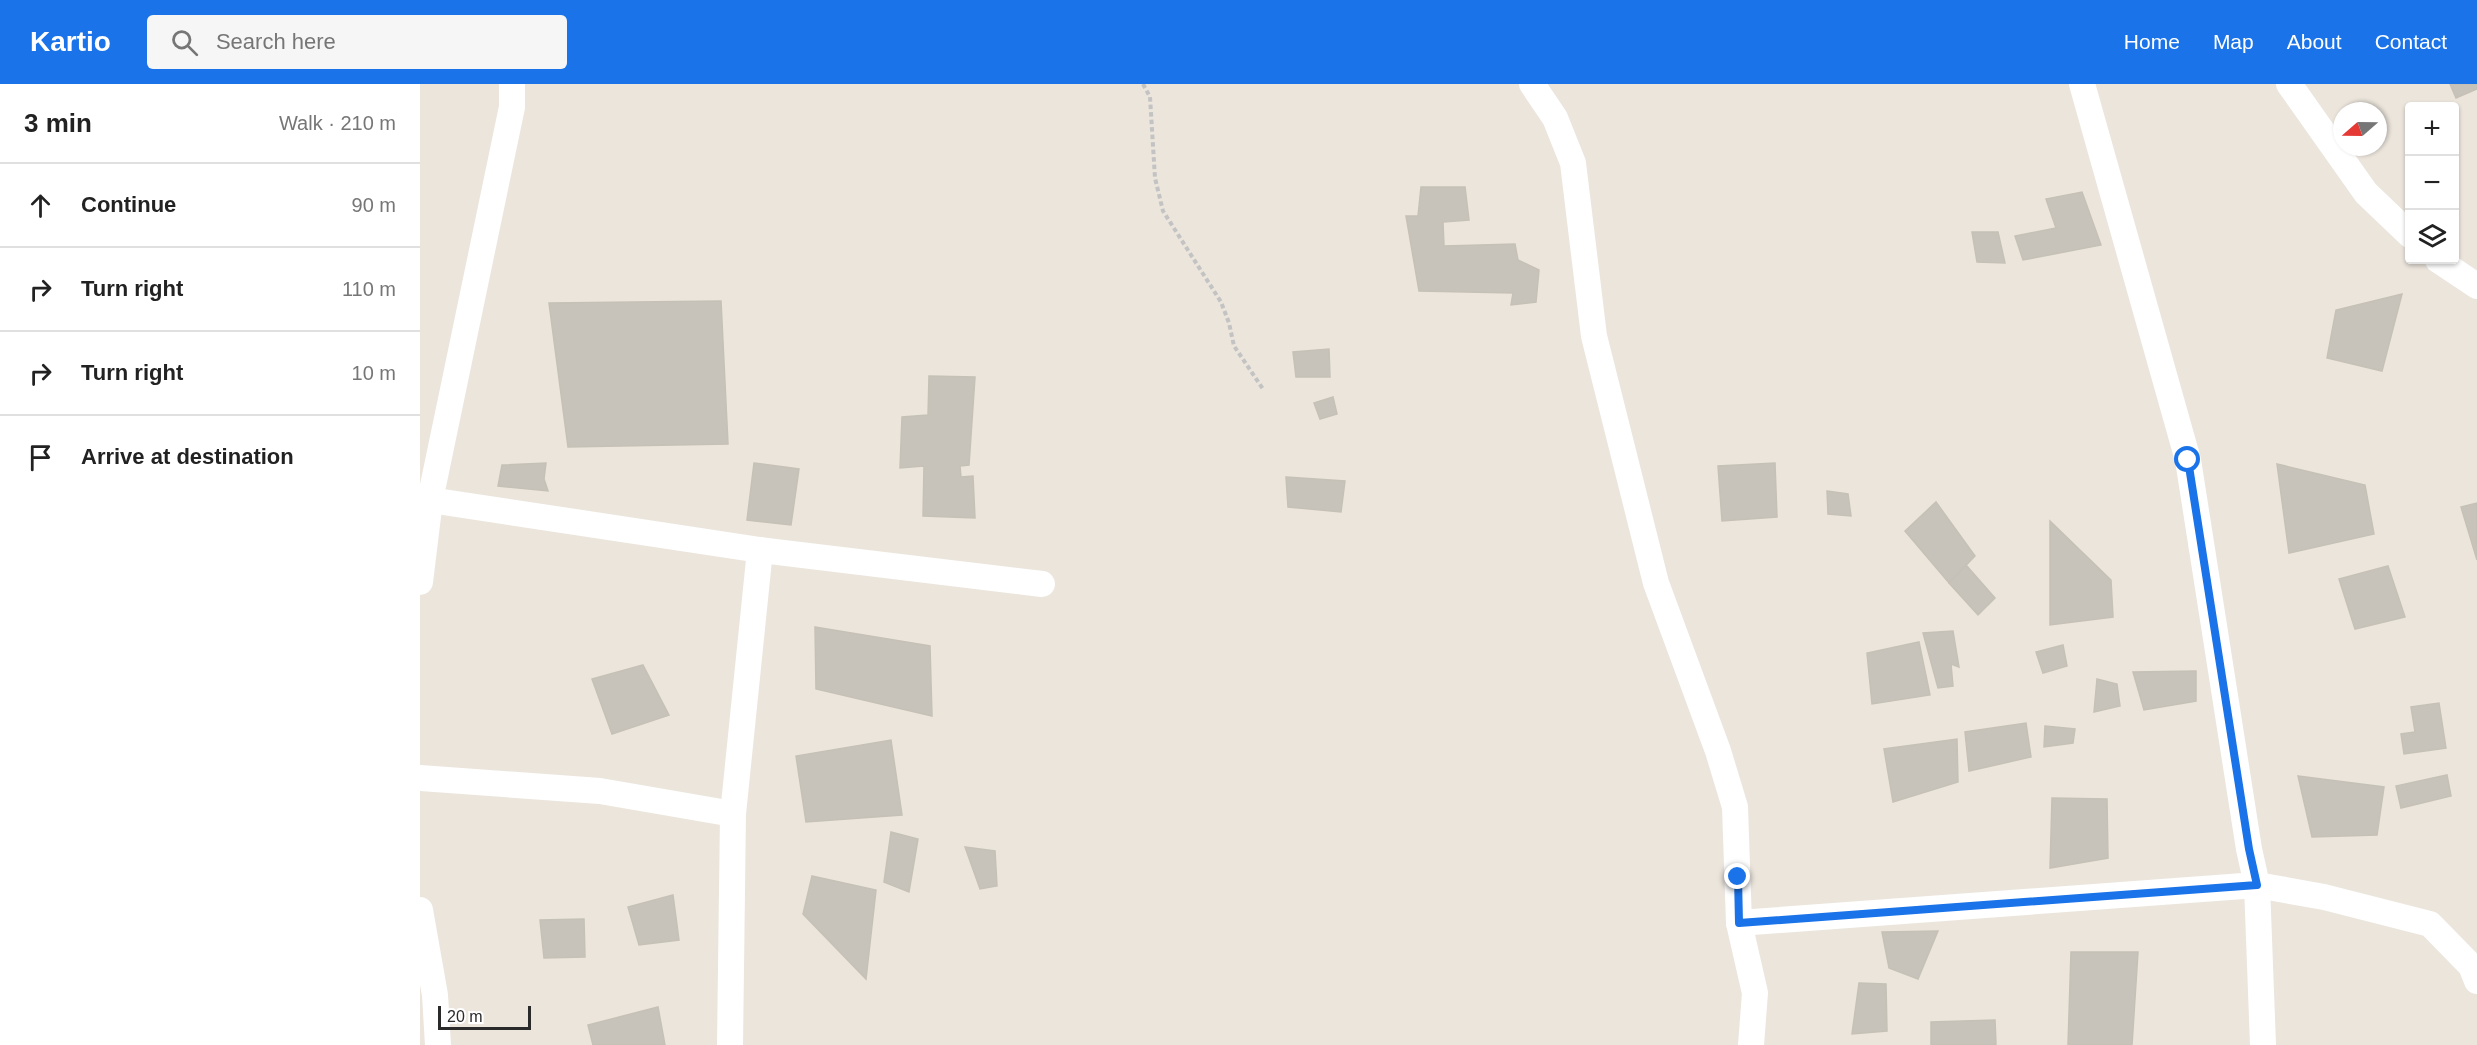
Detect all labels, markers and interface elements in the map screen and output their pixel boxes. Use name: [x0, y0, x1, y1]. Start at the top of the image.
search box: [147, 15, 567, 69]
text: Kartio: [30, 26, 111, 57]
icon: search: [168, 26, 201, 59]
text: Search here: [216, 29, 336, 54]
text: Home: [2124, 30, 2180, 53]
text: Map: [2213, 30, 2254, 53]
text: About: [2287, 30, 2342, 53]
text: Contact: [2375, 30, 2447, 53]
north arrow: [2333, 102, 2387, 156]
map controls: [2405, 102, 2459, 264]
button: +: [2405, 102, 2459, 156]
text: 3 min: [24, 108, 92, 138]
text: Walk · 210 m: [279, 112, 396, 134]
button: −: [2405, 156, 2459, 210]
icon: ahead: [24, 189, 57, 222]
text: Continue: [81, 192, 176, 217]
text: 90 m: [352, 194, 396, 216]
button: layers: [2405, 210, 2459, 264]
icon: right: [24, 273, 57, 306]
text: Turn right: [81, 276, 183, 301]
text: 110 m: [342, 278, 396, 300]
icon: right: [24, 357, 57, 390]
text: Turn right: [81, 360, 183, 385]
text: 10 m: [352, 362, 396, 384]
icon: arrive: [24, 441, 57, 474]
text: Arrive at destination: [81, 444, 294, 469]
route start: [2174, 446, 2200, 472]
route end: [1724, 863, 1750, 889]
scale bar: [438, 1003, 531, 1030]
text: 20 m: [447, 1008, 483, 1025]

